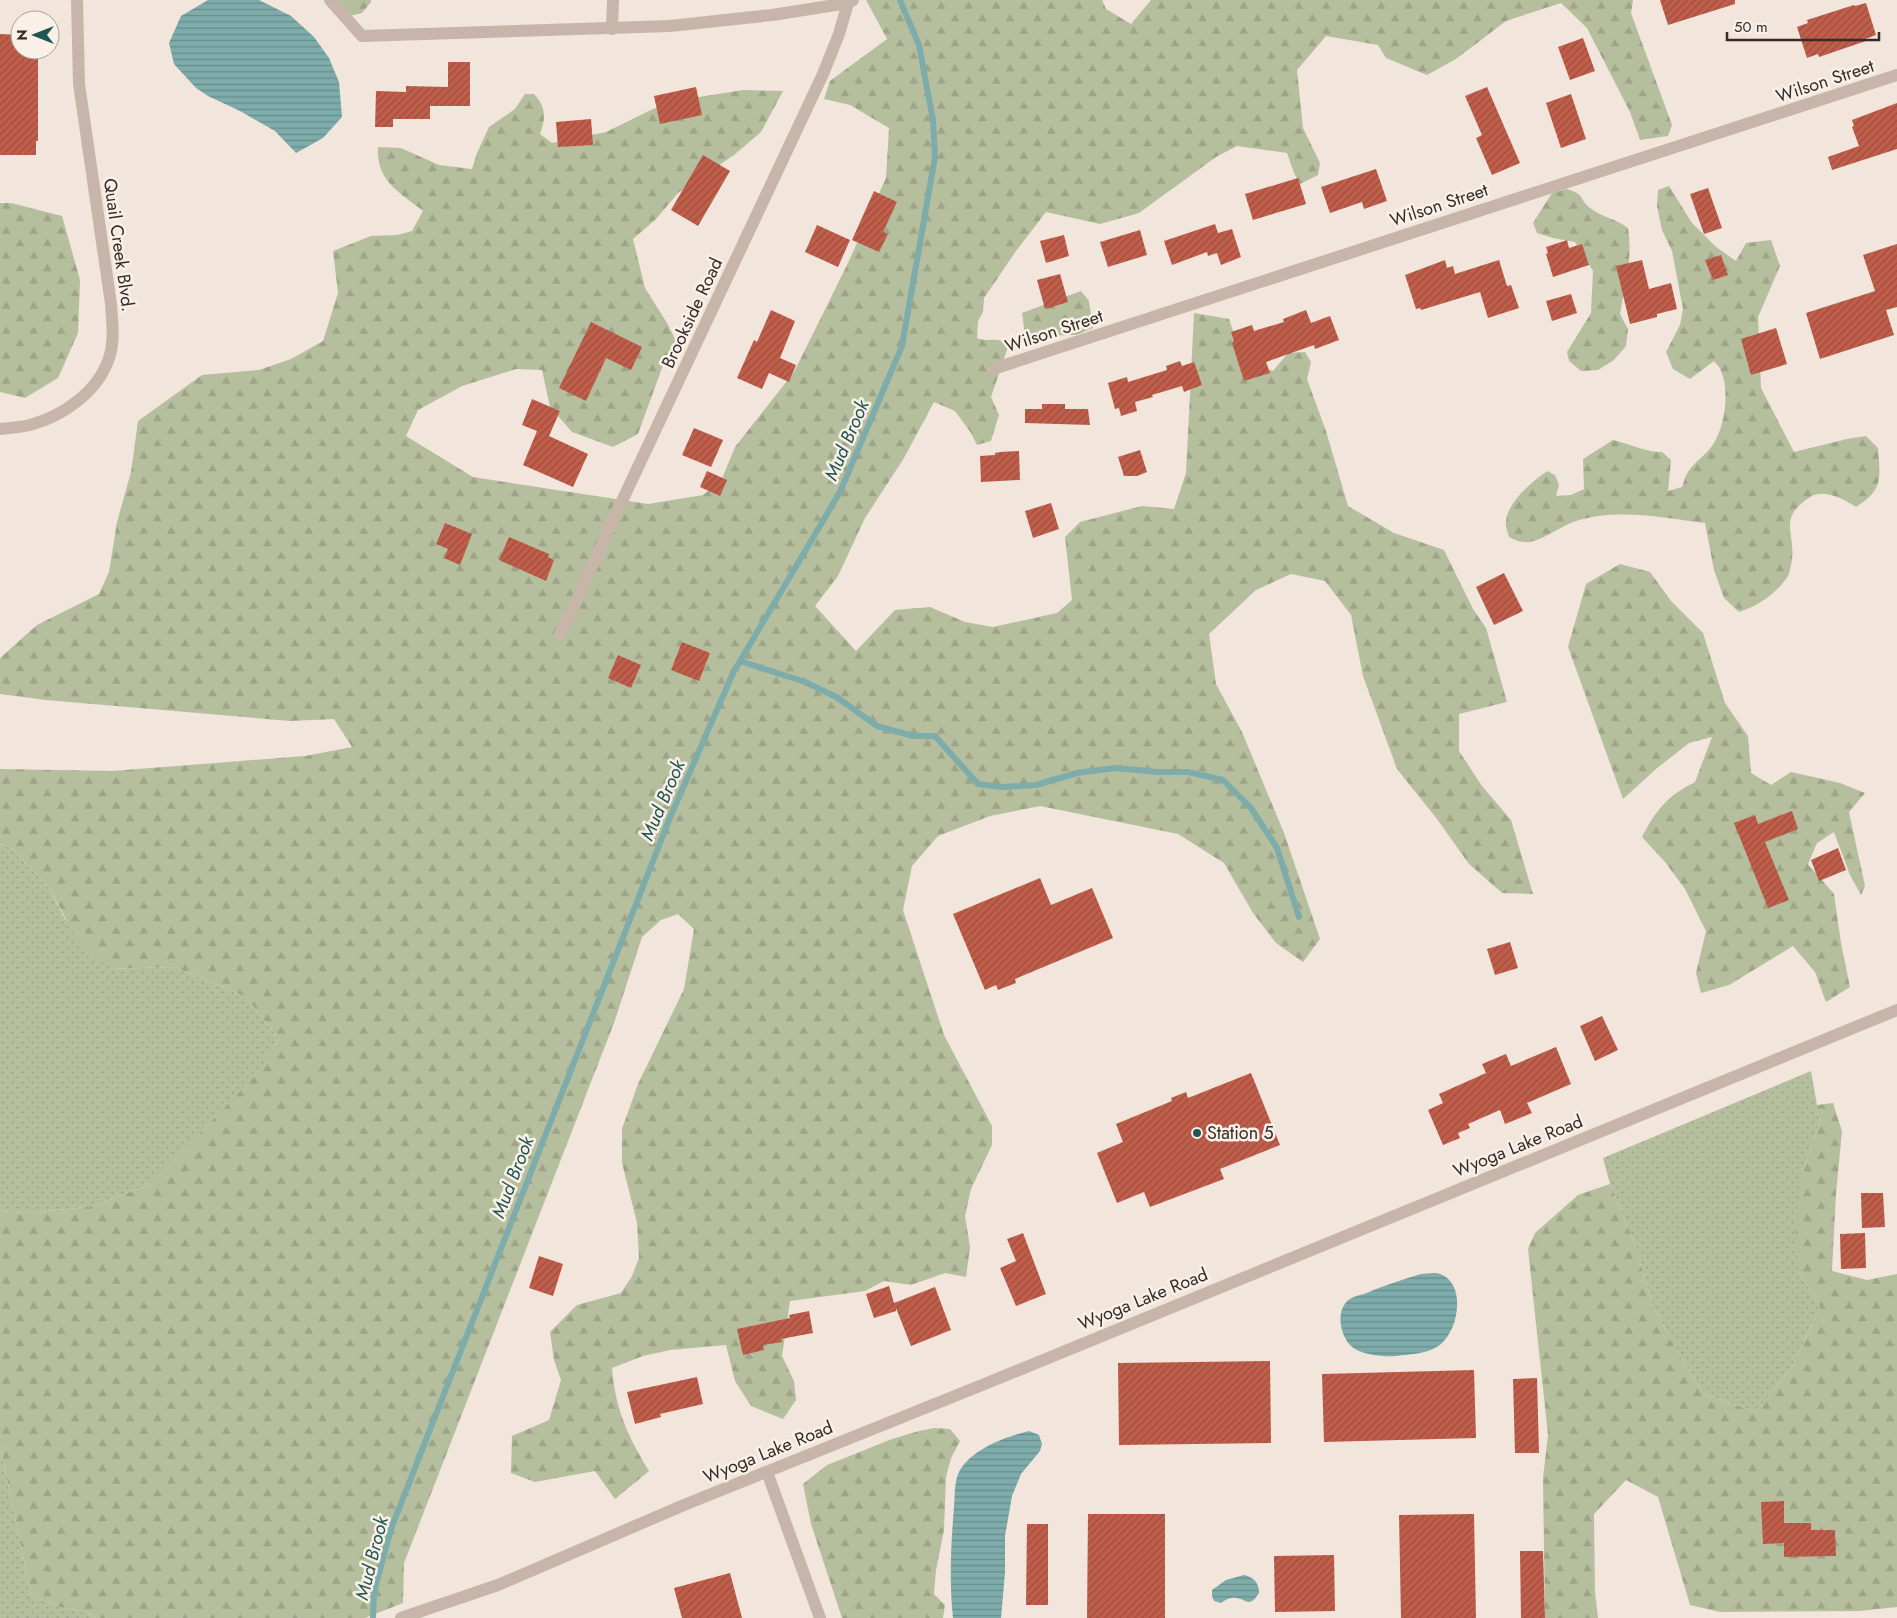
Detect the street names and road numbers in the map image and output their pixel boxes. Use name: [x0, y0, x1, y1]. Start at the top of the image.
street label: Wilson Street: [1773, 53, 1878, 109]
street label: Quail Creek Blvd.: [97, 177, 141, 313]
street label: Wilson Street: [1387, 177, 1492, 233]
street label: Brookside Road: [655, 253, 729, 373]
street label: Wilson Street: [1002, 303, 1107, 359]
street label: Wyoga Lake Road: [1449, 1108, 1587, 1184]
street label: Wyoga Lake Road: [1074, 1261, 1212, 1337]
street label: Wyoga Lake Road: [699, 1414, 837, 1490]

